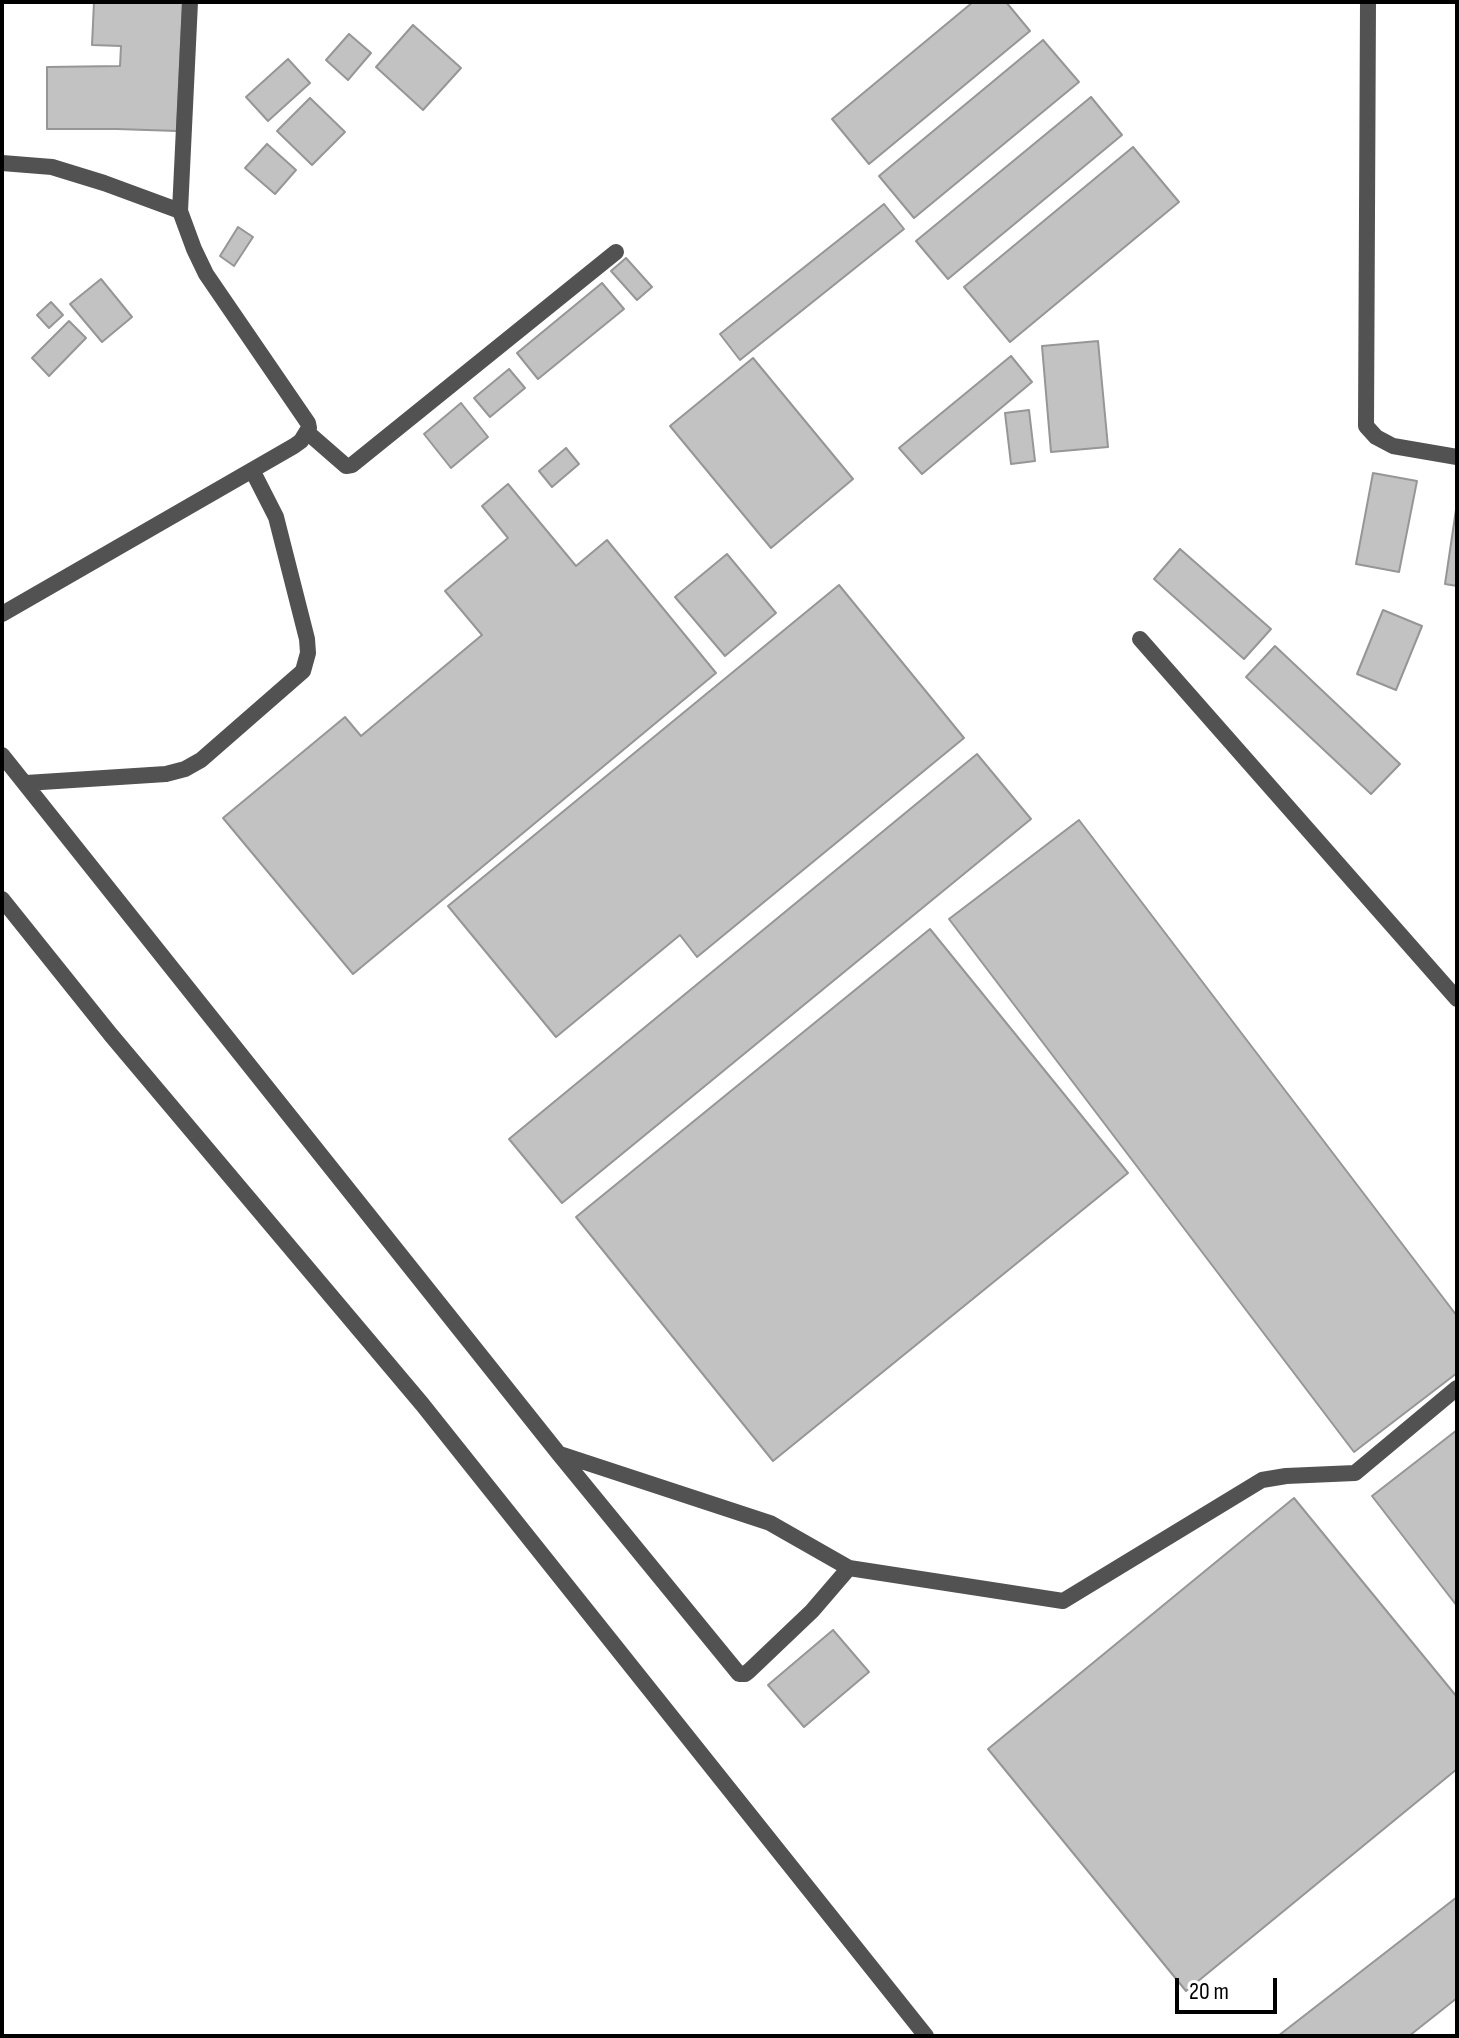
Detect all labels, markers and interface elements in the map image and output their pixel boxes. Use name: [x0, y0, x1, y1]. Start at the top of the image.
scale bar: [1179, 1962, 1281, 2012]
text: 20 m: [1189, 1977, 1229, 2006]

